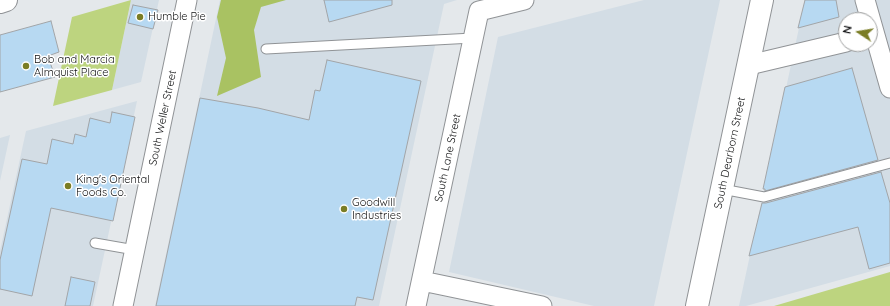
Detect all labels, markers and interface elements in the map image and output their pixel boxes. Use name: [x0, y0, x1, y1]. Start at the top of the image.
place label: Humble Pie: [148, 10, 206, 24]
marker: Humble Pie: [135, 12, 145, 22]
north arrow: [838, 12, 878, 52]
text: N: [840, 24, 855, 35]
place label: Bob and Marcia Almquist Place: [34, 53, 115, 79]
marker: Bob and Marcia Almquist Place: [21, 61, 31, 71]
street label: South Weller Street: [146, 69, 180, 167]
street label: South Dearborn Street: [712, 96, 748, 210]
street label: South Lane Street: [432, 113, 464, 203]
place label: King's Oriental Foods Co.: [76, 173, 150, 199]
marker: King's Oriental Foods Co.: [63, 181, 73, 191]
place label: Goodwill Industries: [352, 196, 401, 222]
marker: Goodwill Industries: [339, 204, 349, 214]

